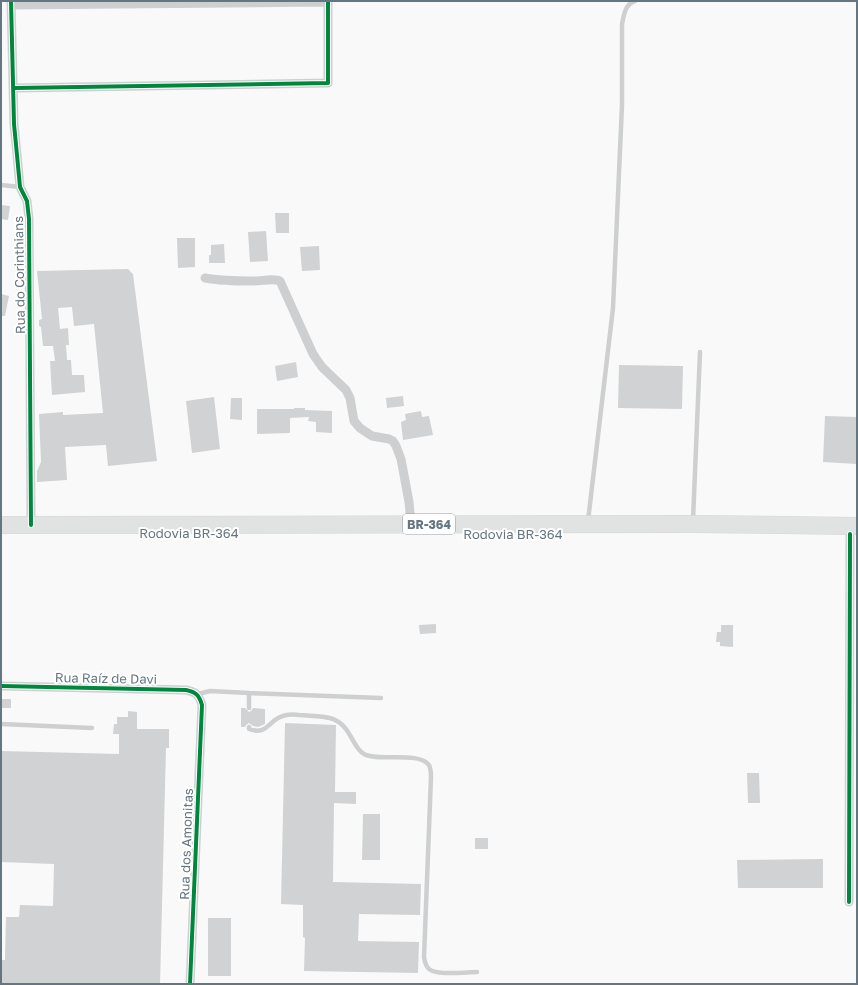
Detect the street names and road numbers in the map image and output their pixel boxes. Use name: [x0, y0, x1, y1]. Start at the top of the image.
street label: Rua do Corinthians: [10, 216, 28, 334]
road number: BR-364: [403, 514, 455, 534]
street label: Rodovia BR-364: [139, 525, 239, 541]
street label: Rodovia BR-364: [463, 526, 563, 542]
street label: Rua Raíz de Davi: [55, 669, 157, 687]
street label: Rua dos Amonitas: [176, 788, 196, 900]

